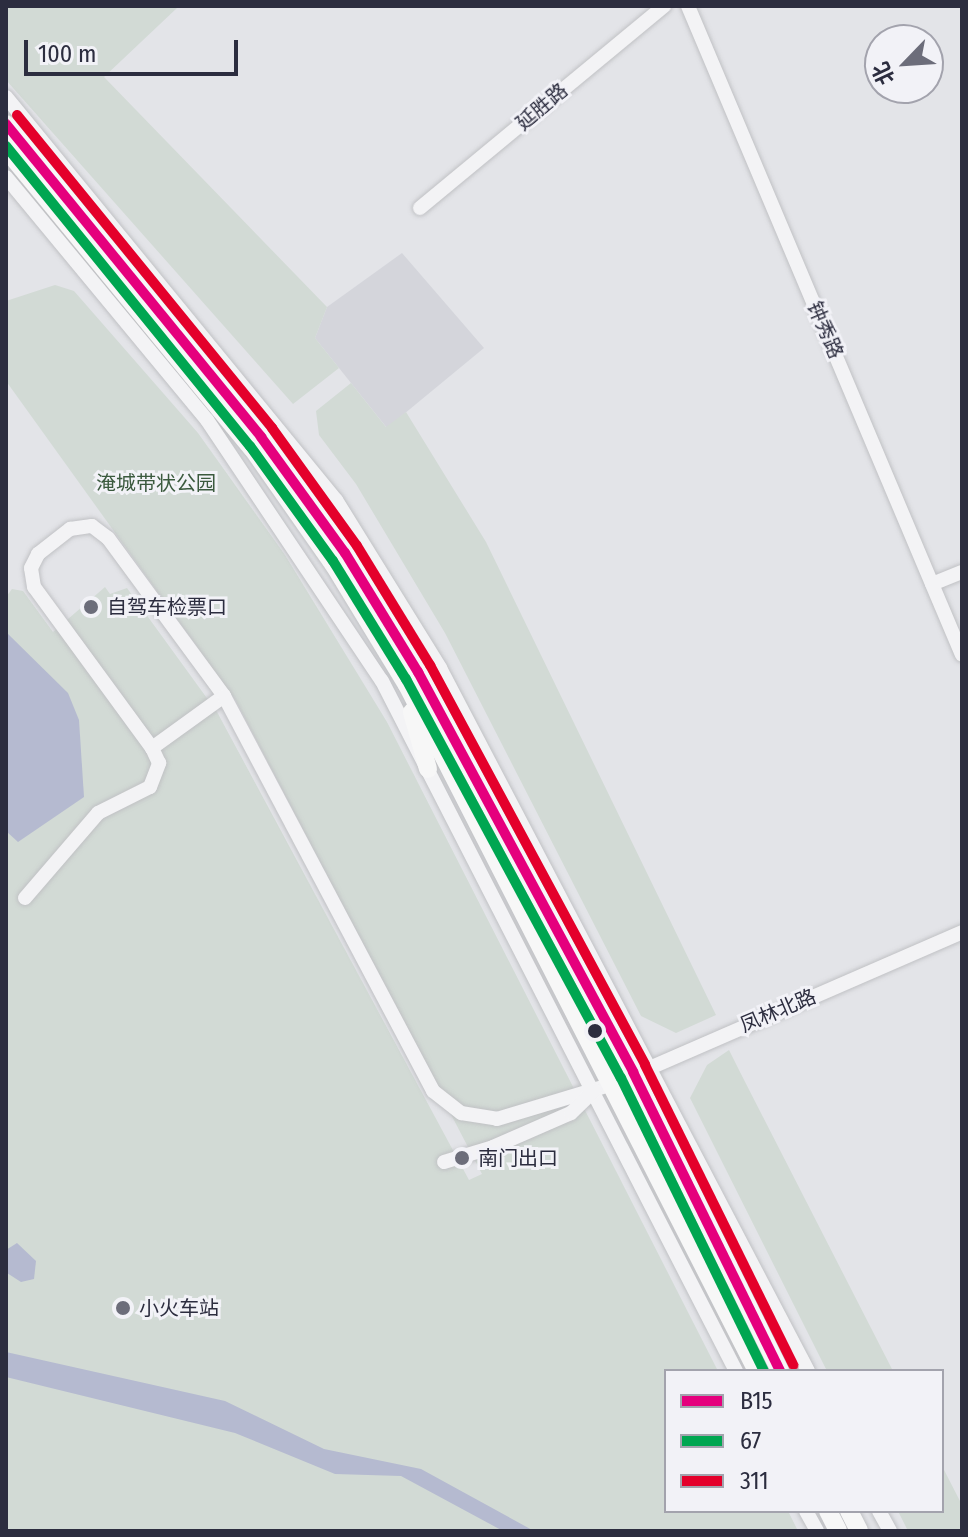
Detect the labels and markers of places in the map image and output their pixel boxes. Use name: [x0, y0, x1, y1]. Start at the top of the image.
place label: 自驾车检票口: [107, 595, 227, 619]
marker: 自驾车检票口: [82, 598, 100, 616]
unlabelled marker: [587, 1023, 603, 1039]
place label: 南门出口: [478, 1146, 558, 1170]
marker: 南门出口: [453, 1149, 471, 1167]
place label: 小火车站: [139, 1296, 219, 1320]
marker: 小火车站: [114, 1299, 132, 1317]

